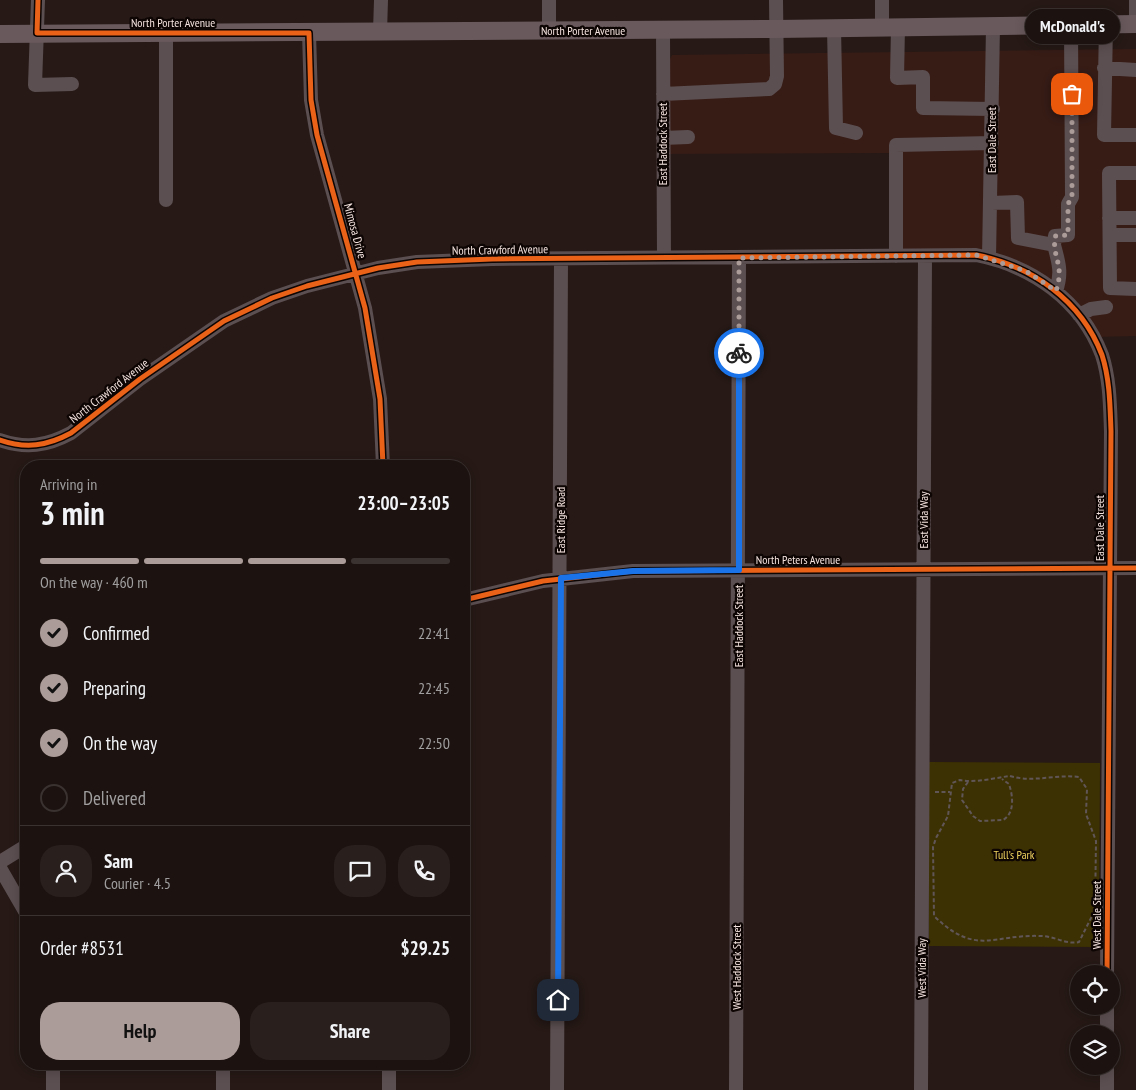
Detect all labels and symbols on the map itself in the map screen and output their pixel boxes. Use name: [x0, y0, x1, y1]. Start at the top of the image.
callout: McDonald's: [1024, 9, 1120, 44]
street label: North Porter Avenue: [131, 15, 215, 30]
street label: North Porter Avenue: [541, 23, 625, 38]
pin: [1051, 73, 1093, 115]
street label: East Haddock Street: [655, 102, 670, 185]
street label: East Dale Street: [984, 106, 999, 173]
street label: Mimosa Drive: [341, 202, 370, 260]
street label: North Crawford Avenue: [452, 241, 548, 258]
courier: [714, 328, 764, 378]
street label: North Crawford Avenue: [66, 355, 151, 426]
street label: East Ridge Road: [553, 487, 568, 553]
street label: East Vida Way: [916, 491, 931, 549]
street label: East Dale Street: [1092, 494, 1107, 561]
street label: North Peters Avenue: [756, 552, 840, 567]
street label: East Haddock Street: [731, 584, 746, 667]
park label: Tull’s Park: [994, 847, 1035, 862]
street label: West Dale Street: [1089, 880, 1104, 949]
street label: West Haddock Street: [729, 924, 744, 1010]
street label: West Vida Way: [914, 938, 929, 998]
pin: [537, 979, 579, 1021]

